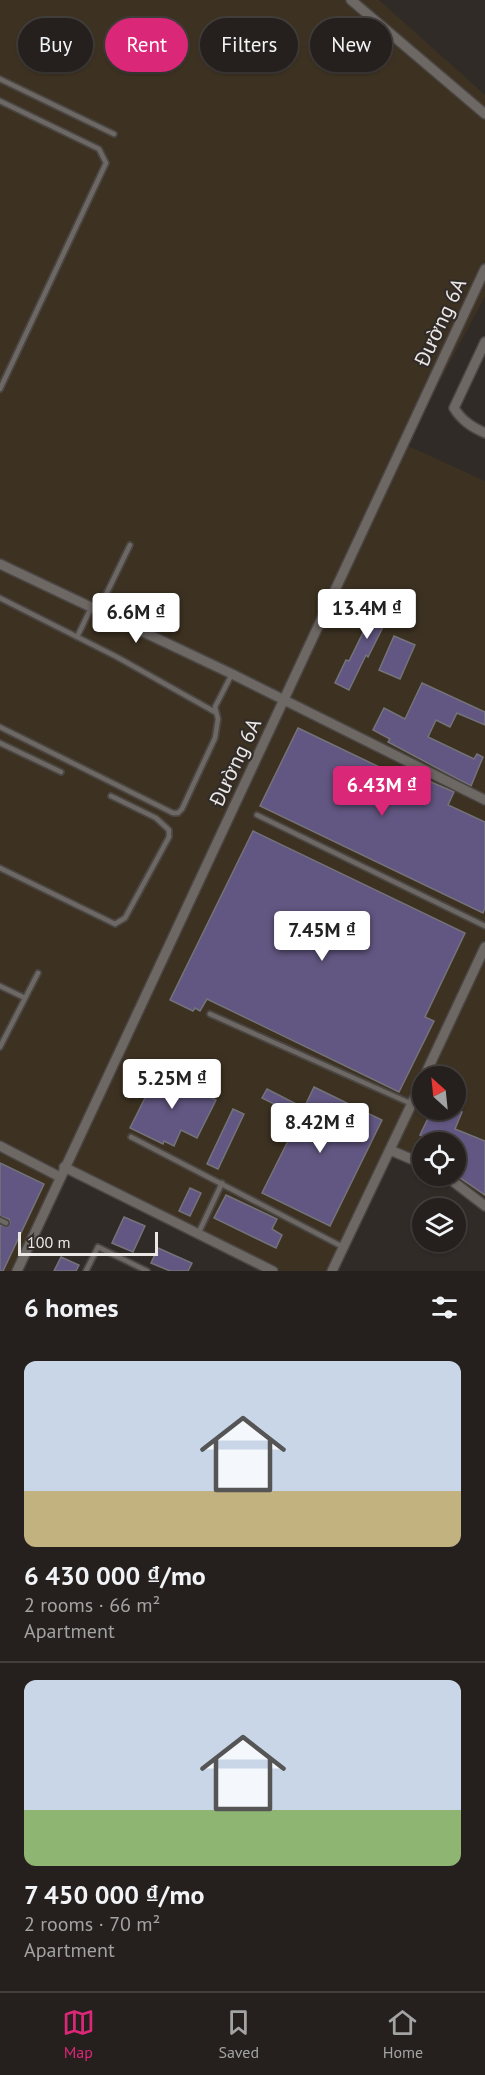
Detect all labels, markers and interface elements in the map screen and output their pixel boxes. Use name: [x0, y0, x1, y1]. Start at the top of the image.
chip: Buy: [18, 18, 93, 72]
chip: Rent: [105, 18, 188, 72]
chip: Filters: [200, 18, 298, 72]
chip: New: [310, 18, 392, 72]
street label: Đường 6A: [408, 273, 472, 371]
pin: 13.4M ₫: [312, 589, 422, 640]
pin: 6.6M ₫: [87, 593, 185, 644]
text: 13.4M ₫: [332, 595, 402, 621]
text: 6.6M ₫: [107, 599, 165, 625]
street label: Đường 6A: [203, 713, 267, 811]
pin: 6.43M ₫: [327, 766, 437, 817]
text: 6.43M ₫: [347, 772, 417, 798]
pin: 7.45M ₫: [267, 911, 377, 962]
text: 7.45M ₫: [288, 917, 356, 943]
pin: 5.25M ₫: [117, 1059, 227, 1110]
text: 5.25M ₫: [137, 1065, 207, 1091]
north arrow: [412, 1066, 466, 1120]
map controls: [412, 1066, 466, 1252]
pin: 8.42M ₫: [265, 1103, 375, 1154]
text: 8.42M ₫: [285, 1109, 355, 1135]
button: locate: [412, 1132, 466, 1186]
button: layers: [412, 1198, 466, 1252]
scale bar: [18, 1229, 158, 1256]
text: 100 m: [27, 1232, 70, 1252]
text: 6 homes: [24, 1291, 119, 1324]
icon: filters: [428, 1291, 461, 1324]
icon: home: [189, 1400, 297, 1508]
text: 6 430 000 ₫/mo: [24, 1559, 206, 1592]
text: 2 rooms · 66 m²: [24, 1592, 160, 1618]
text: Apartment: [24, 1618, 115, 1644]
icon: home: [189, 1719, 297, 1827]
text: 7 450 000 ₫/mo: [24, 1878, 204, 1911]
text: 2 rooms · 70 m²: [24, 1911, 160, 1937]
text: Apartment: [24, 1937, 115, 1963]
tab: Map: [62, 2006, 95, 2062]
tab: Saved: [218, 2006, 259, 2062]
tab: Home: [383, 2006, 423, 2062]

